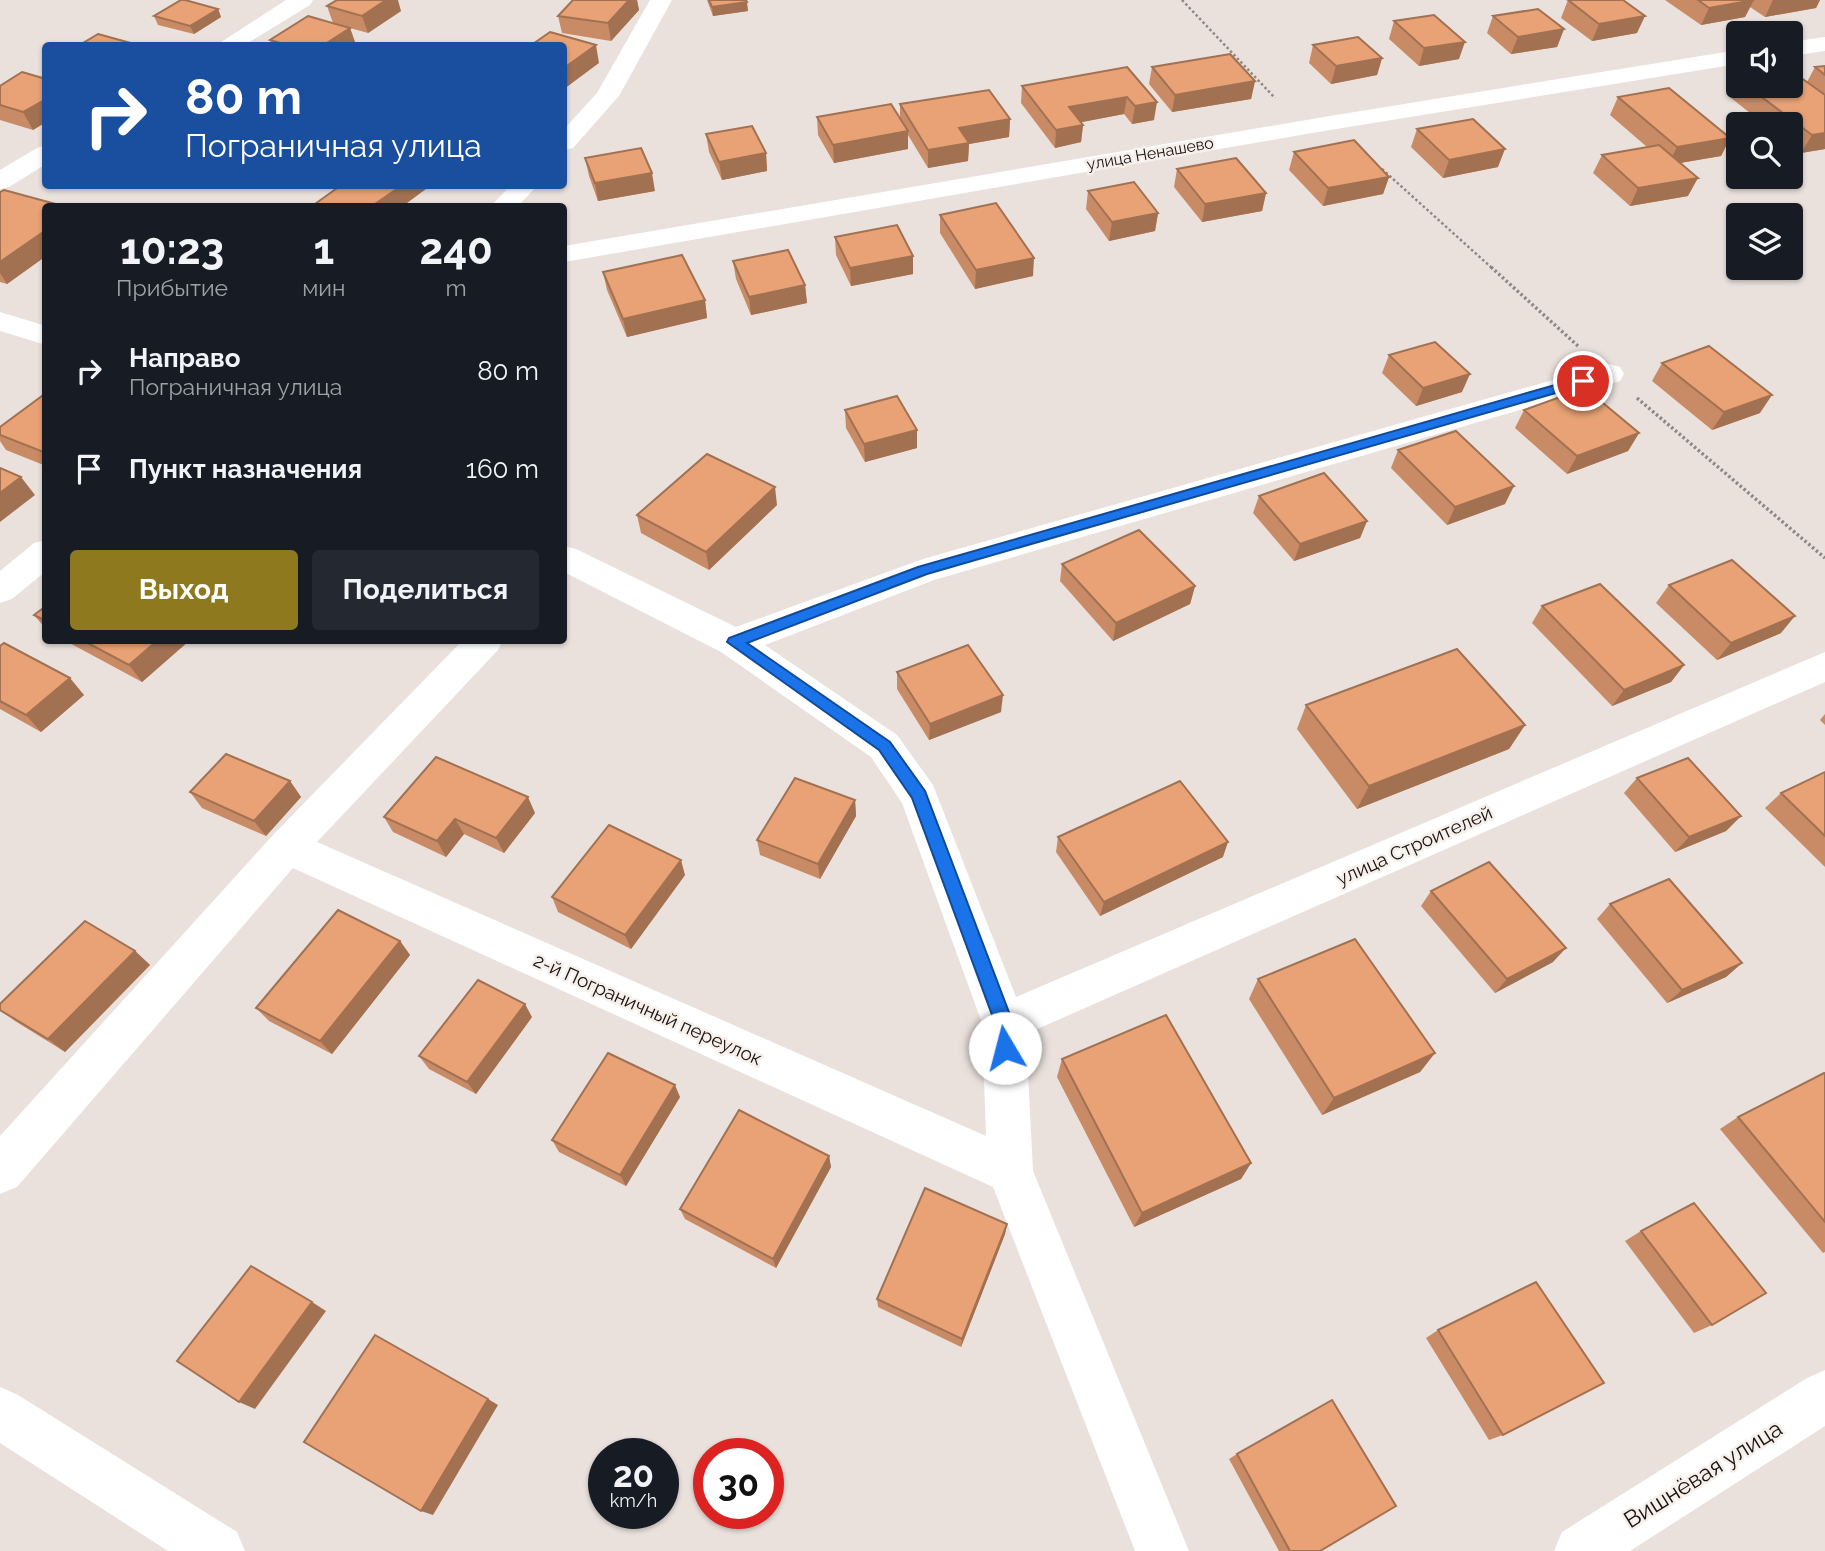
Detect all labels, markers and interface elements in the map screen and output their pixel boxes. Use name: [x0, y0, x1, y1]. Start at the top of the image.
map controls: [1726, 21, 1803, 280]
button: sound: [1726, 21, 1803, 98]
text: 80 m: [185, 68, 302, 125]
icon: right: [70, 70, 161, 161]
button: search: [1726, 112, 1803, 189]
text: Пограничная улица: [185, 127, 482, 164]
street label: улица Ненашево: [1085, 133, 1215, 174]
button: layers: [1726, 203, 1803, 280]
text: 10:23: [120, 225, 224, 274]
text: 1: [313, 225, 334, 274]
text: 240: [419, 225, 493, 274]
text: Прибытие: [116, 274, 228, 301]
text: мин: [302, 274, 345, 301]
text: m: [446, 274, 467, 301]
text: Направо: [129, 343, 240, 373]
pin: [1553, 351, 1613, 411]
icon: right: [70, 352, 108, 390]
text: 80 m: [477, 356, 539, 386]
icon: arrive: [1564, 362, 1602, 400]
text: Пограничная улица: [129, 373, 342, 400]
icon: arrive: [70, 450, 108, 488]
text: Пункт назначения: [129, 454, 362, 484]
text: 160 m: [466, 454, 539, 484]
button: Выход: [70, 550, 298, 630]
button: Поделиться: [312, 550, 539, 630]
street label: улица Строителей: [1333, 801, 1495, 889]
street label: 2-й Пограничный переулок: [530, 949, 766, 1069]
position arrow: [968, 1011, 1042, 1085]
street label: Вишнёвая улица: [1619, 1414, 1787, 1533]
speed limit sign: 30: [693, 1438, 784, 1529]
text: 20: [613, 1454, 654, 1495]
text: km/h: [610, 1490, 657, 1511]

